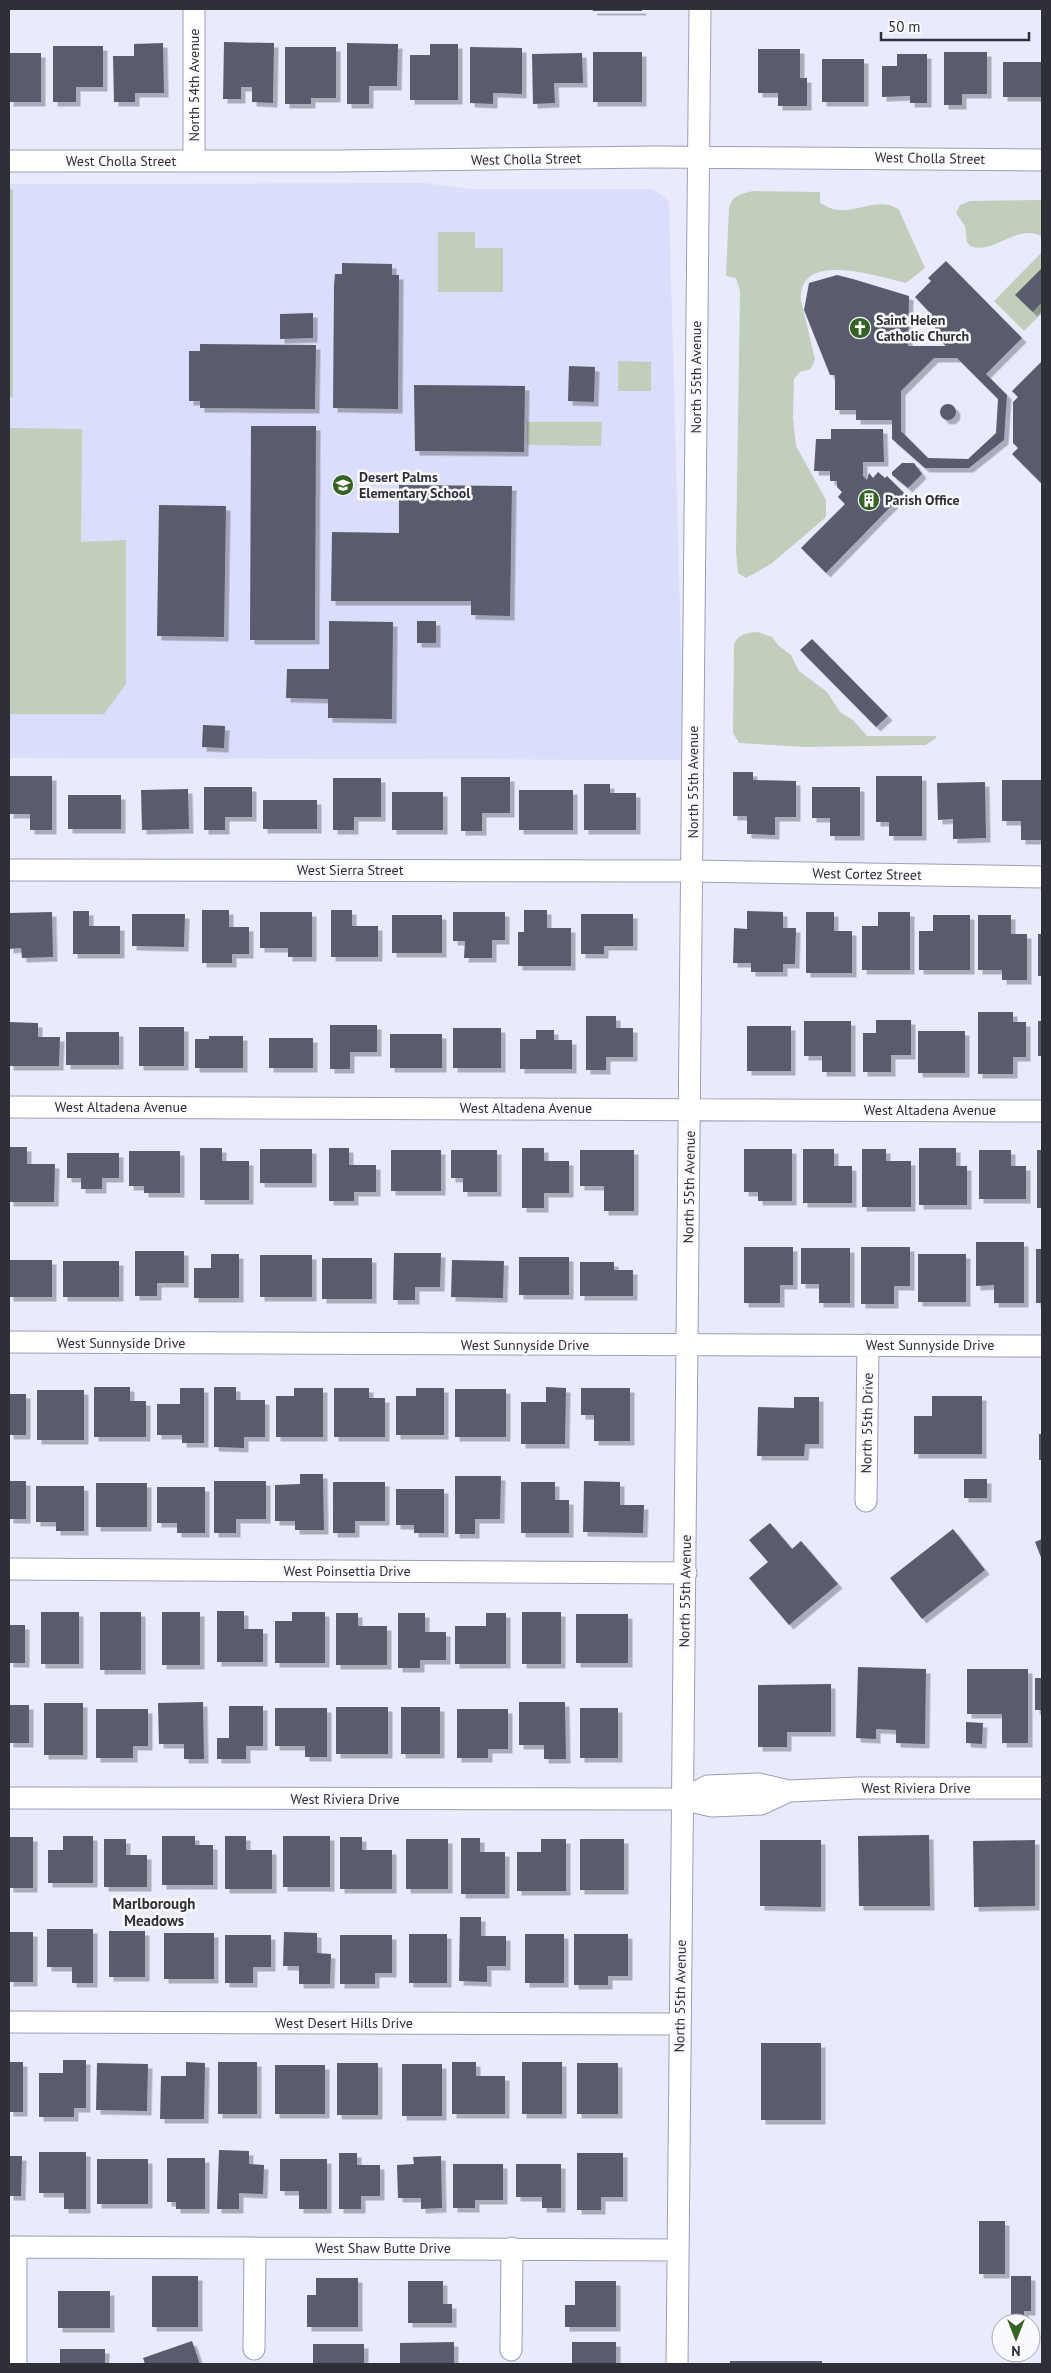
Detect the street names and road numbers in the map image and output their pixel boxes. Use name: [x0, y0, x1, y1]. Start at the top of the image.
street label: North 54th Avenue: [185, 29, 203, 141]
street label: West Cholla Street: [875, 148, 986, 168]
street label: West Cholla Street: [471, 149, 582, 169]
street label: West Cholla Street: [66, 152, 176, 170]
street label: North 55th Avenue: [687, 321, 705, 433]
street label: North 55th Avenue: [684, 726, 702, 838]
street label: West Sierra Street: [297, 861, 404, 879]
street label: West Cortez Street: [812, 864, 922, 884]
street label: West Altadena Avenue: [55, 1098, 187, 1116]
street label: West Altadena Avenue: [460, 1099, 592, 1117]
street label: West Altadena Avenue: [864, 1101, 996, 1119]
street label: North 55th Avenue: [679, 1130, 699, 1244]
street label: West Sunnyside Drive: [57, 1334, 185, 1352]
street label: West Sunnyside Drive: [461, 1336, 589, 1354]
street label: West Sunnyside Drive: [866, 1336, 994, 1354]
street label: North 55th Drive: [857, 1372, 877, 1474]
street label: North 55th Avenue: [675, 1534, 695, 1648]
street label: West Poinsettia Drive: [283, 1562, 411, 1580]
street label: West Riviera Drive: [861, 1779, 971, 1797]
street label: West Riviera Drive: [290, 1790, 400, 1808]
street label: North 55th Avenue: [670, 1939, 690, 2053]
street label: West Desert Hills Drive: [275, 2014, 413, 2032]
street label: West Shaw Butte Drive: [315, 2239, 451, 2257]

